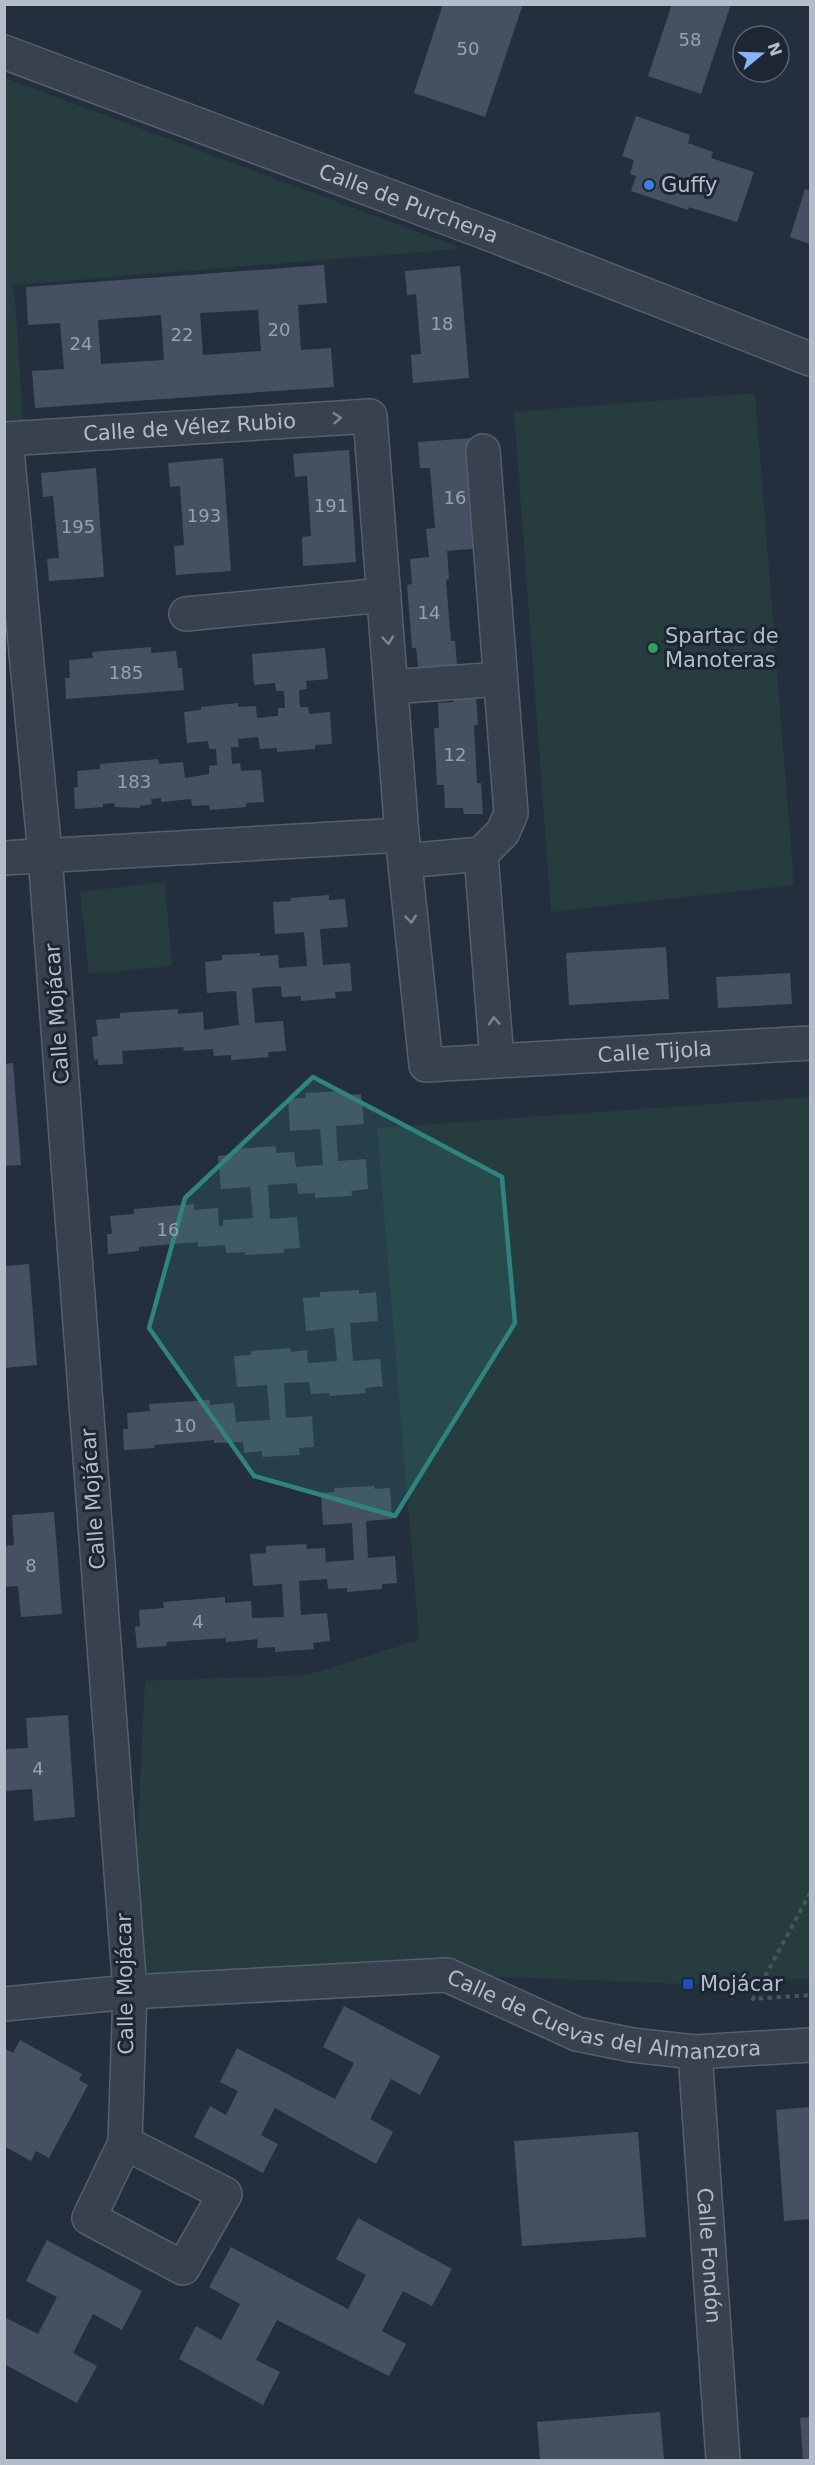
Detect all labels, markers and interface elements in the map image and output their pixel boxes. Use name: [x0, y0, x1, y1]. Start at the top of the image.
north arrow: [731, 24, 791, 84]
house number: 58: [679, 29, 701, 50]
house number: 50: [457, 38, 479, 59]
text: N: [764, 40, 786, 59]
street label: Calle de Purchena: [316, 159, 501, 248]
place label: Guffy: [661, 173, 717, 197]
marker: Guffy: [642, 178, 656, 192]
house number: 18: [431, 313, 453, 334]
house number: 20: [268, 319, 290, 340]
house number: 22: [171, 324, 193, 345]
house number: 24: [70, 333, 92, 354]
street label: Calle de Vélez Rubio: [83, 409, 297, 446]
one-way arrow: [332, 412, 341, 425]
house number: 16: [444, 487, 466, 508]
house number: 191: [314, 495, 348, 516]
house number: 193: [187, 505, 221, 526]
house number: 195: [61, 516, 95, 537]
house number: 14: [418, 602, 440, 623]
place label: Spartac de Manoteras: [665, 624, 779, 672]
one-way arrow: [381, 635, 394, 644]
marker: Spartac de Manoteras: [646, 641, 660, 655]
house number: 185: [109, 662, 143, 683]
house number: 12: [444, 744, 466, 765]
house number: 183: [117, 771, 151, 792]
one-way arrow: [404, 915, 417, 924]
street label: Calle Mojácar: [40, 942, 74, 1085]
one-way arrow: [488, 1017, 501, 1026]
street label: Calle Tijola: [597, 1037, 712, 1067]
house number: 16: [157, 1219, 179, 1240]
house number: 10: [174, 1415, 196, 1436]
street label: Calle Mojácar: [76, 1427, 110, 1570]
house number: 8: [25, 1555, 37, 1576]
house number: 4: [192, 1611, 204, 1632]
house number: 4: [32, 1758, 44, 1779]
street label: Calle Mojácar: [112, 1913, 138, 2055]
street label: Calle de Cuevas del Almanzora: [444, 1965, 762, 2064]
place label: Mojácar: [700, 1972, 783, 1996]
marker: Mojácar: [681, 1977, 695, 1991]
street label: Calle Fondón: [692, 2187, 726, 2324]

